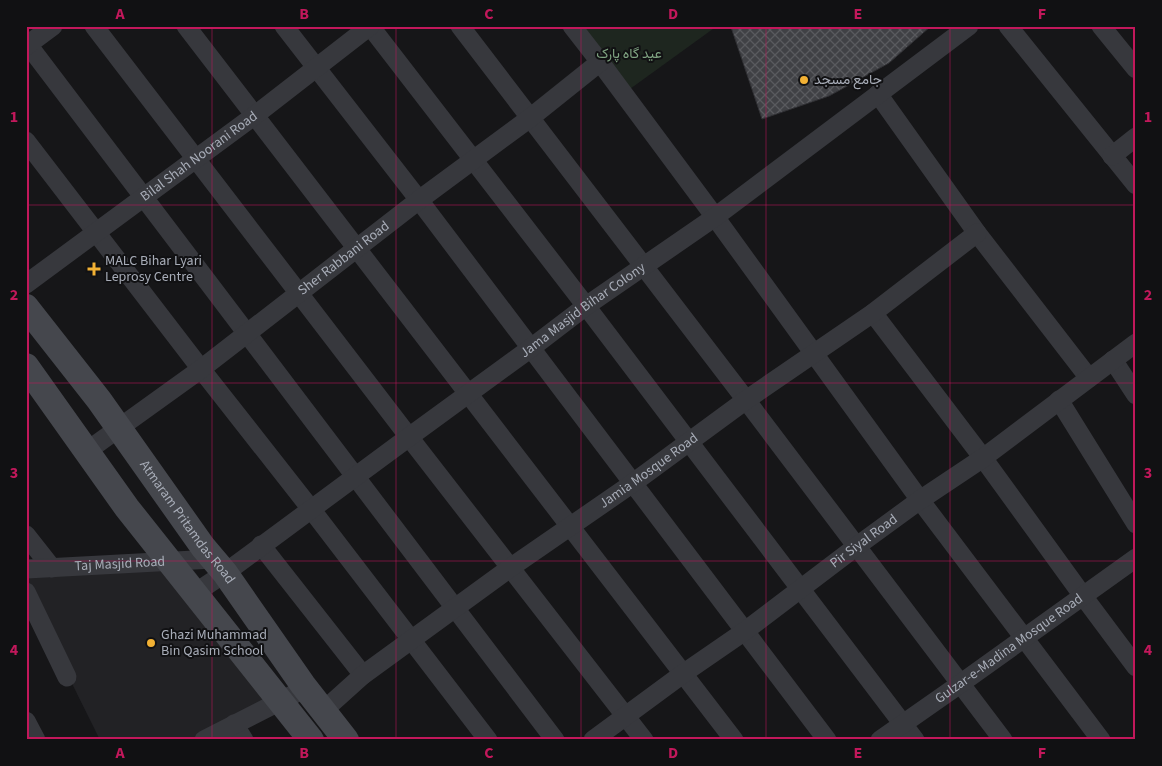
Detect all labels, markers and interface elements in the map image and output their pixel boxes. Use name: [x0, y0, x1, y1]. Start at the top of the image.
text: A: [114, 3, 125, 25]
text: B: [299, 3, 309, 25]
text: C: [484, 3, 494, 25]
text: D: [668, 3, 678, 25]
text: E: [854, 3, 862, 25]
text: F: [1038, 3, 1046, 25]
park label: عید گاہ پارک: [596, 44, 662, 64]
place label: جامع مسجد: [814, 70, 882, 90]
marker: جامع مسجد: [798, 74, 810, 86]
text: 1: [10, 106, 18, 128]
text: 1: [1144, 106, 1152, 128]
street label: Bilal Shah Noorani Road: [136, 107, 262, 206]
street label: Sher Rabbani Road: [294, 216, 394, 300]
place label: MALC Bihar Lyari Leprosy Centre: [105, 251, 202, 287]
street label: Jama Masjid Bihar Colony: [516, 258, 650, 363]
marker: MALC Bihar Lyari Leprosy Centre: [87, 262, 101, 276]
text: 2: [10, 284, 18, 306]
text: 2: [1144, 284, 1152, 306]
street label: Jamia Mosque Road: [595, 428, 702, 513]
street label: Atmaram Pritamdas Road: [135, 456, 240, 588]
text: 3: [10, 462, 18, 484]
text: 3: [1144, 462, 1152, 484]
street label: Pir Siyal Road: [826, 509, 902, 573]
street label: Taj Masjid Road: [74, 552, 166, 576]
street label: Gulzar-e-Madina Mosque Road: [931, 589, 1087, 709]
place label: Ghazi Muhammad Bin Qasim School: [161, 625, 267, 661]
marker: Ghazi Muhammad Bin Qasim School: [145, 637, 157, 649]
text: 4: [10, 639, 19, 661]
text: 4: [1144, 639, 1153, 661]
text: A: [114, 742, 125, 764]
text: B: [299, 742, 309, 764]
text: C: [484, 742, 494, 764]
text: D: [668, 742, 678, 764]
text: E: [854, 742, 862, 764]
text: F: [1038, 742, 1046, 764]

